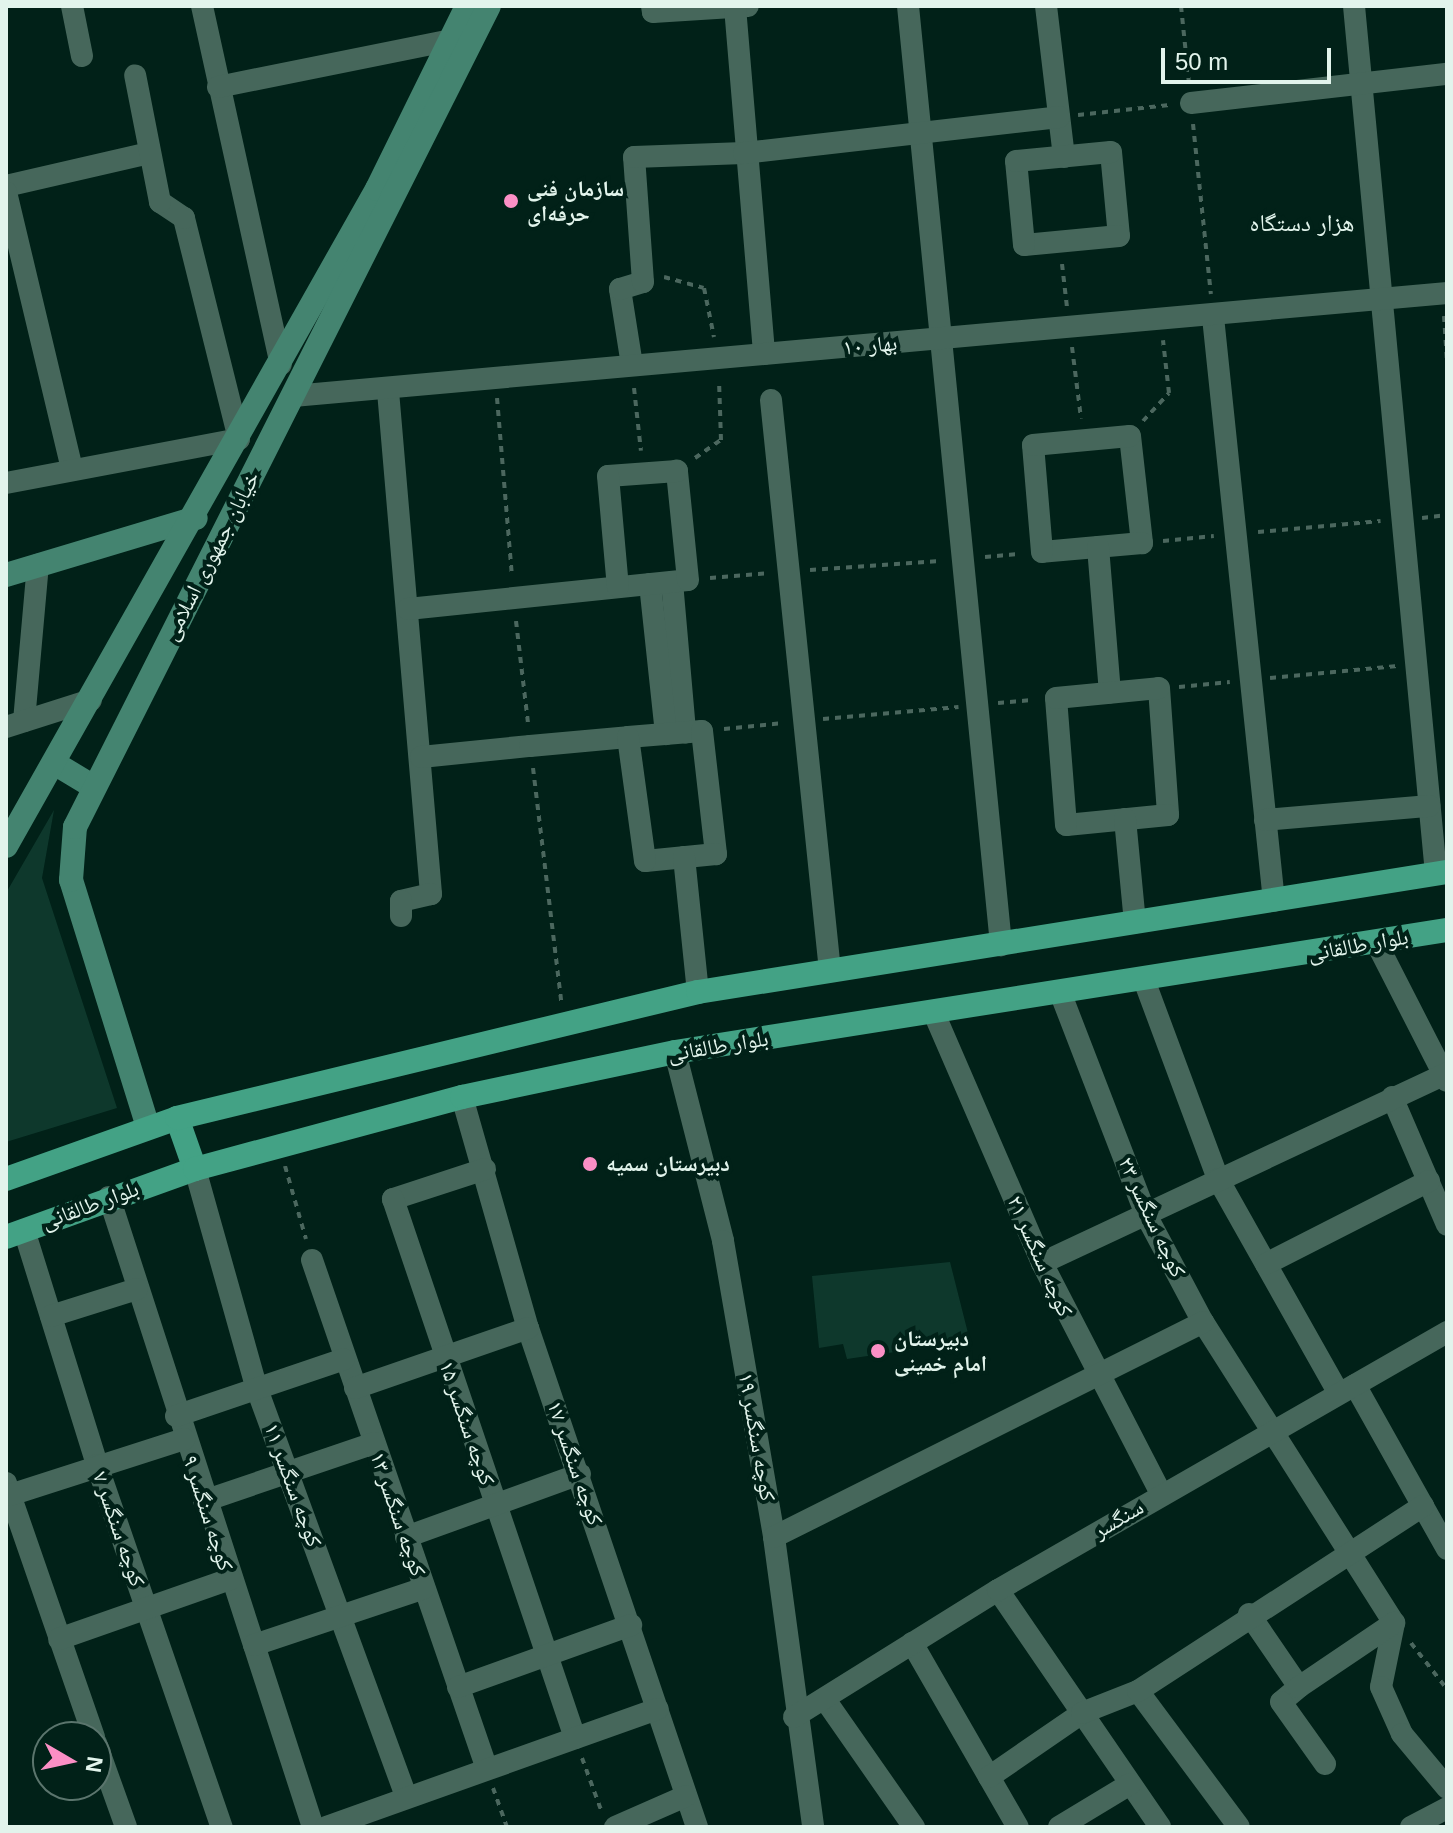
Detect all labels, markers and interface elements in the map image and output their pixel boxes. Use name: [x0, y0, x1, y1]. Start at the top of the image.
scale bar: [1165, 32, 1335, 82]
text: 50 m: [1175, 48, 1228, 75]
place label: سازمان فنی حرفه‌ای: [527, 175, 624, 226]
marker: سازمان فنی حرفه‌ای: [502, 192, 520, 210]
district label: هزار دستگاه: [1250, 209, 1354, 237]
street label: بهار ۱۰: [842, 329, 898, 361]
street label: خیابان جمهوری اسلامی: [157, 467, 265, 645]
street label: بلوار طالقانی: [1306, 923, 1410, 967]
street label: بلوار طالقانی: [666, 1025, 770, 1067]
place label: دبیرستان سمیه: [606, 1151, 730, 1177]
street label: کوچه سنگسر ۲۳: [1113, 1153, 1191, 1281]
marker: دبیرستان سمیه: [581, 1155, 599, 1173]
street label: بلوار طالقانی: [38, 1175, 142, 1235]
street label: کوچه سنگسر ۲۱: [1002, 1191, 1078, 1321]
place label: دبیرستان امام خمینی: [894, 1325, 987, 1376]
marker: دبیرستان امام خمینی: [869, 1342, 887, 1360]
street label: کوچه سنگسر ۱۵: [433, 1357, 501, 1489]
street label: کوچه سنگسر ۱۹: [733, 1371, 781, 1503]
street label: کوچه سنگسر ۱۷: [541, 1397, 609, 1529]
street label: کوچه سنگسر ۱۱: [258, 1419, 328, 1551]
street label: کوچه سنگسر ۱۳: [364, 1448, 432, 1580]
street label: کوچه سنگسر ۹: [177, 1452, 239, 1574]
street label: کوچه سنگسر ۷: [87, 1468, 151, 1590]
street label: سنگسر: [1088, 1494, 1148, 1544]
north arrow: [32, 1721, 112, 1801]
text: N: [81, 1755, 108, 1774]

